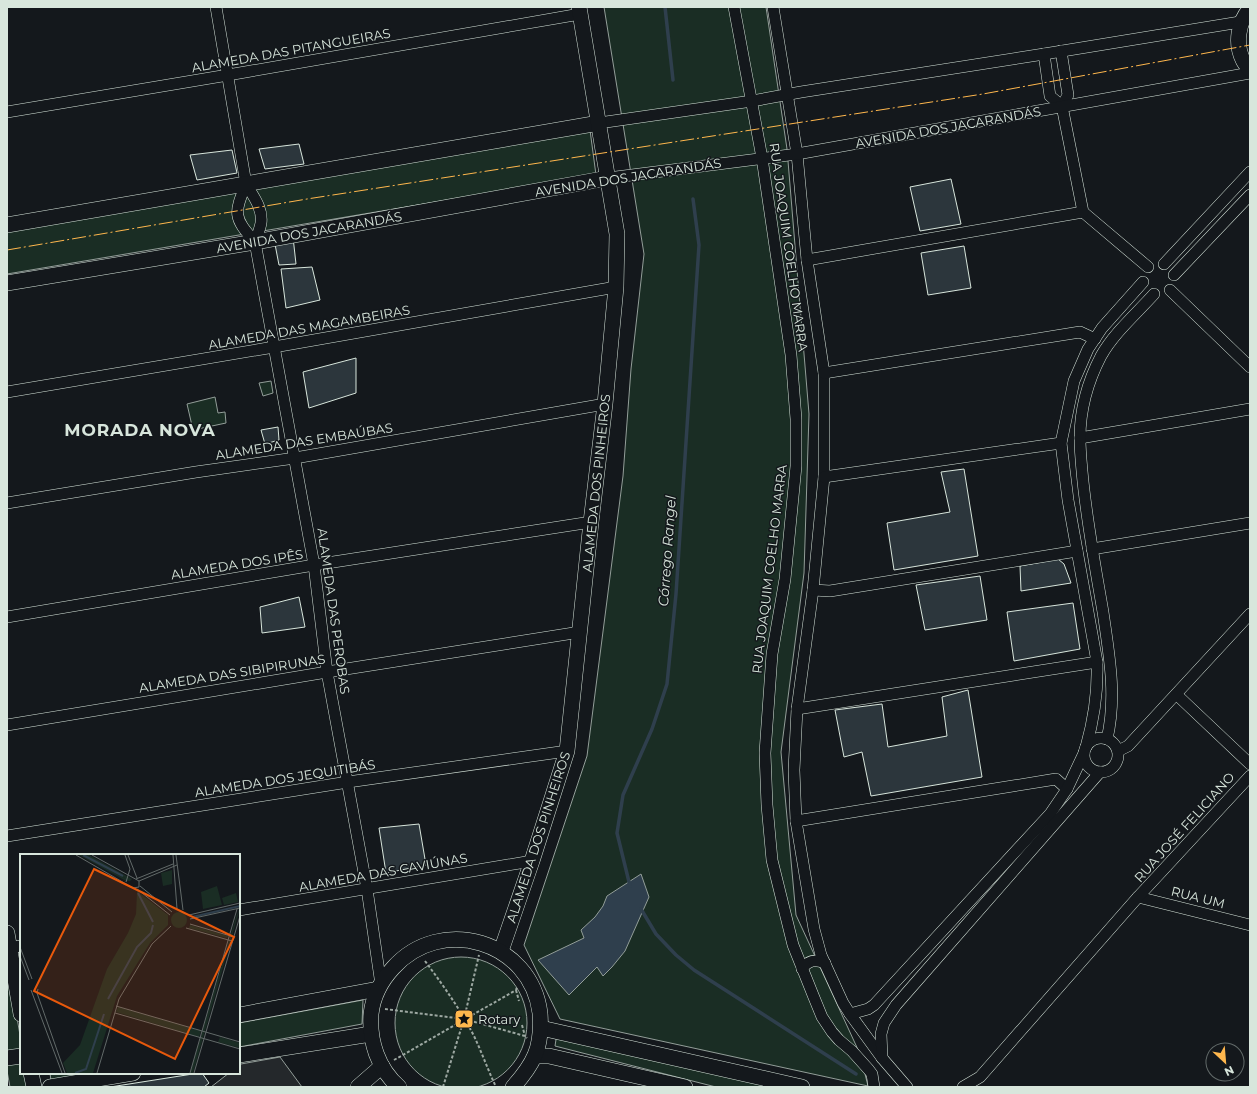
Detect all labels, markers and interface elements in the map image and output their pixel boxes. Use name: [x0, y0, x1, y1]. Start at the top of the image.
street label: ALAMEDA DAS PITANGUEIRAS: [190, 25, 392, 75]
street label: AVENIDA DOS JACARANDÁS: [854, 103, 1042, 151]
street label: RUA JOAQUIM COELHO MARRA: [766, 142, 812, 353]
street label: AVENIDA DOS JACARANDÁS: [534, 154, 722, 200]
street label: AVENIDA DOS JACARANDÁS: [215, 208, 403, 256]
street label: ALAMEDA DAS MAGAMBEIRAS: [207, 301, 411, 353]
street label: ALAMEDA DOS PINHEIROS: [579, 393, 613, 573]
street label: ALAMEDA DAS EMBAÚBAS: [214, 419, 394, 463]
district label: MORADA NOVA: [64, 420, 216, 440]
street label: RUA JOAQUIM COELHO MARRA: [748, 463, 790, 674]
water label: Córrego Rangel: [654, 495, 680, 607]
street label: ALAMEDA DAS PEROBAS: [314, 527, 354, 695]
street label: ALAMEDA DOS IPÊS: [170, 546, 304, 582]
street label: ALAMEDA DAS SIBIPIRUNAS: [138, 650, 326, 696]
street label: ALAMEDA DOS PINHEIROS: [503, 749, 573, 925]
street label: ALAMEDA DOS JEQUITIBÁS: [194, 756, 376, 800]
street label: RUA JOSÉ FELICIANO: [1130, 769, 1238, 885]
street label: ALAMEDA DAS CAVIÚNAS: [297, 849, 469, 895]
inset map: [20, 854, 240, 1074]
street label: RUA UM: [1169, 883, 1227, 911]
place icon: Rotary: [453, 1008, 475, 1030]
place label: Rotary: [478, 1011, 521, 1027]
north arrow: [1205, 1042, 1245, 1082]
text: N: [1222, 1063, 1236, 1079]

